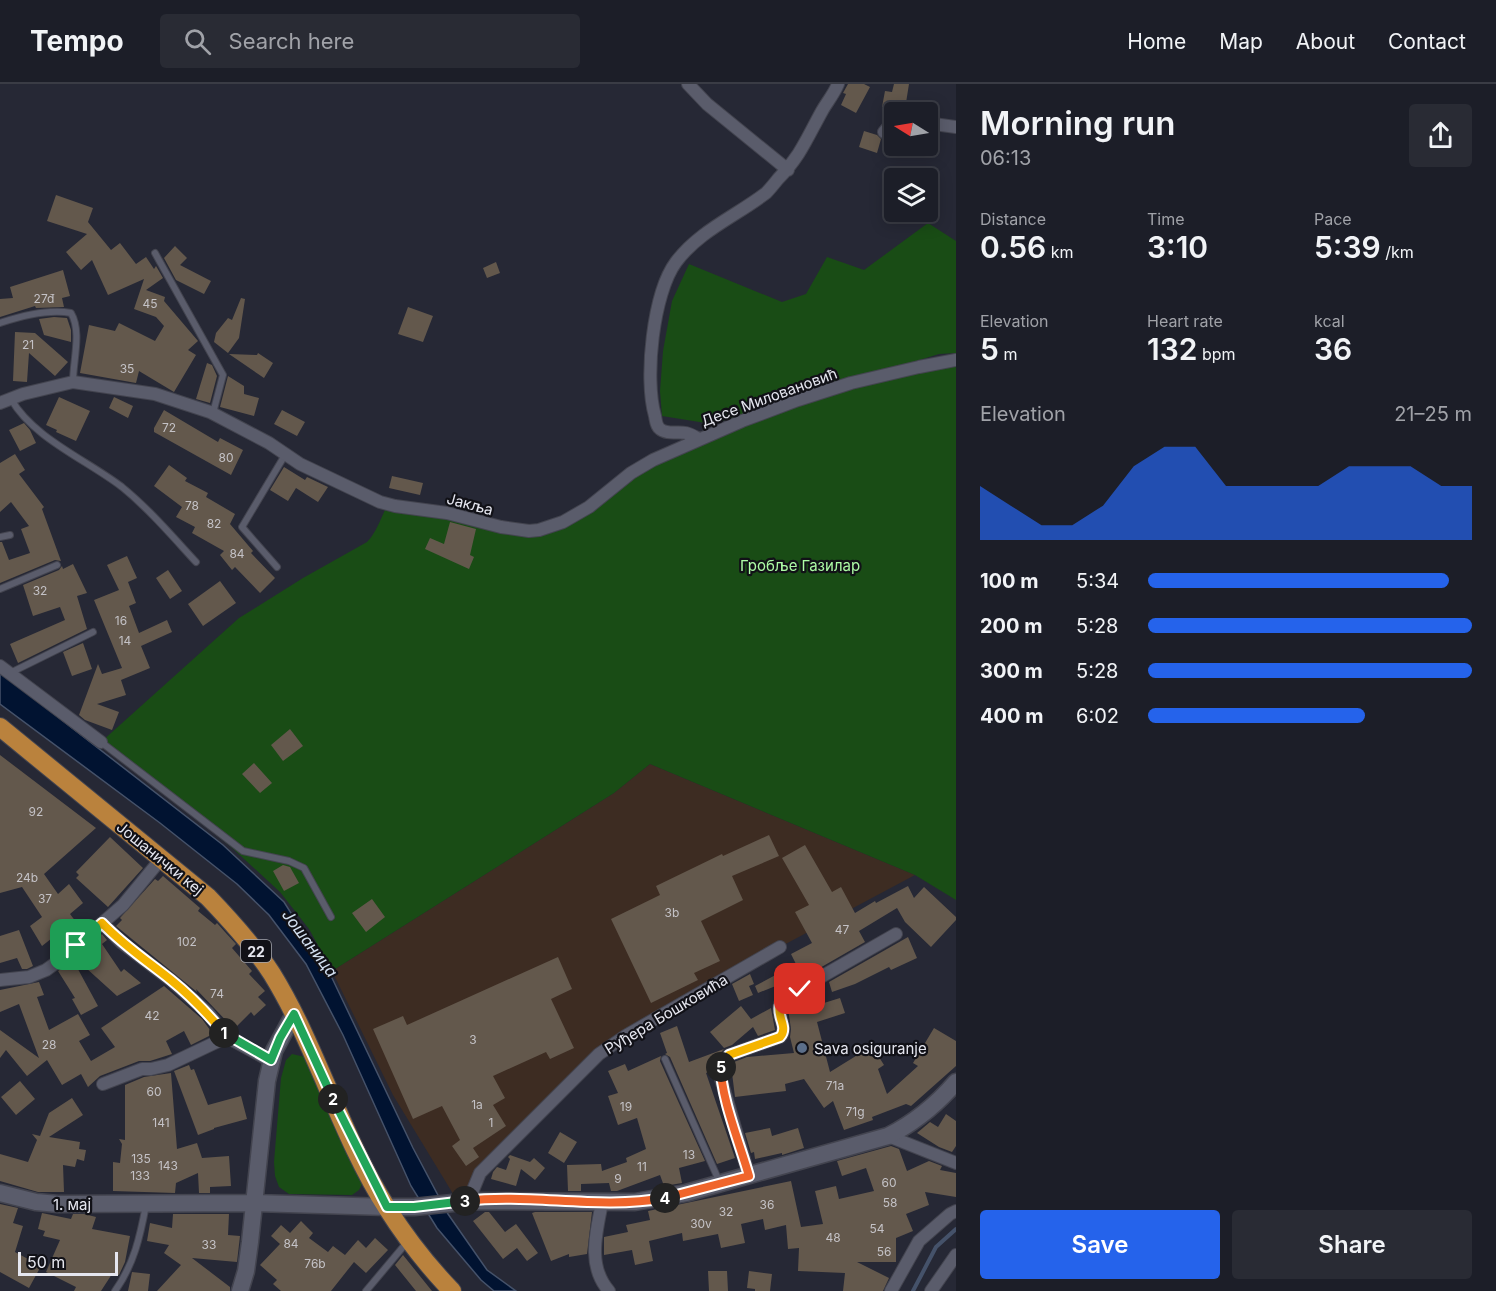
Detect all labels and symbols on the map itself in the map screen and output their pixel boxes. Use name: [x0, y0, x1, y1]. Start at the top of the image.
north arrow: [884, 102, 938, 156]
house number: 27đ: [34, 291, 55, 306]
house number: 45: [142, 296, 158, 311]
house number: 21: [22, 337, 34, 352]
house number: 35: [120, 361, 134, 376]
street label: Десе Миловановић: [698, 364, 840, 430]
house number: 72: [162, 420, 176, 435]
house number: 80: [219, 450, 234, 465]
street label: Јакља: [445, 489, 495, 519]
house number: 78: [185, 498, 199, 513]
house number: 82: [207, 516, 221, 531]
house number: 84: [229, 546, 245, 561]
park label: Гробље Газилар: [740, 556, 860, 575]
house number: 32: [33, 583, 47, 598]
house number: 16: [115, 613, 127, 628]
house number: 14: [119, 633, 132, 648]
house number: 92: [29, 804, 43, 819]
street label: Јошанички кеј: [113, 817, 207, 899]
house number: 24b: [16, 870, 38, 885]
house number: 37: [38, 891, 52, 906]
water label: Јошаница: [278, 905, 342, 981]
house number: 3b: [665, 905, 679, 920]
pin: [50, 919, 101, 970]
house number: 47: [835, 922, 849, 937]
house number: 102: [177, 934, 197, 949]
road number: 22: [241, 940, 271, 962]
pin: [774, 963, 825, 1014]
street label: Руђера Бошковића: [601, 970, 731, 1058]
house number: 74: [210, 986, 224, 1001]
house number: 42: [144, 1008, 160, 1023]
pin: 1: [209, 1018, 239, 1048]
house number: 3: [469, 1032, 477, 1047]
house number: 28: [42, 1037, 56, 1052]
place label: Sava osiguranje: [814, 1039, 927, 1058]
marker: Sava osiguranje: [795, 1041, 809, 1055]
pin: 5: [706, 1052, 736, 1082]
house number: 71a: [826, 1078, 844, 1093]
house number: 60: [146, 1084, 162, 1099]
pin: 2: [318, 1084, 348, 1114]
house number: 1a: [471, 1097, 483, 1112]
house number: 19: [620, 1099, 632, 1114]
house number: 71g: [845, 1104, 865, 1119]
house number: 141: [152, 1115, 170, 1130]
house number: 1: [489, 1115, 493, 1130]
house number: 13: [683, 1147, 695, 1162]
house number: 135: [131, 1151, 151, 1166]
house number: 143: [158, 1158, 178, 1173]
house number: 11: [637, 1159, 647, 1174]
house number: 133: [130, 1168, 150, 1183]
house number: 9: [614, 1171, 622, 1186]
house number: 60: [881, 1175, 897, 1190]
pin: 4: [650, 1183, 680, 1213]
pin: 3: [450, 1186, 480, 1216]
street label: 1. мај: [53, 1195, 91, 1214]
house number: 58: [883, 1195, 897, 1210]
house number: 36: [760, 1197, 774, 1212]
house number: 32: [719, 1204, 733, 1219]
house number: 30v: [690, 1216, 712, 1231]
house number: 54: [869, 1221, 885, 1236]
house number: 48: [825, 1230, 841, 1245]
house number: 84: [283, 1236, 299, 1251]
house number: 33: [202, 1237, 216, 1252]
house number: 56: [877, 1244, 891, 1259]
scale bar: [18, 1249, 118, 1276]
house number: 76b: [304, 1256, 326, 1271]

